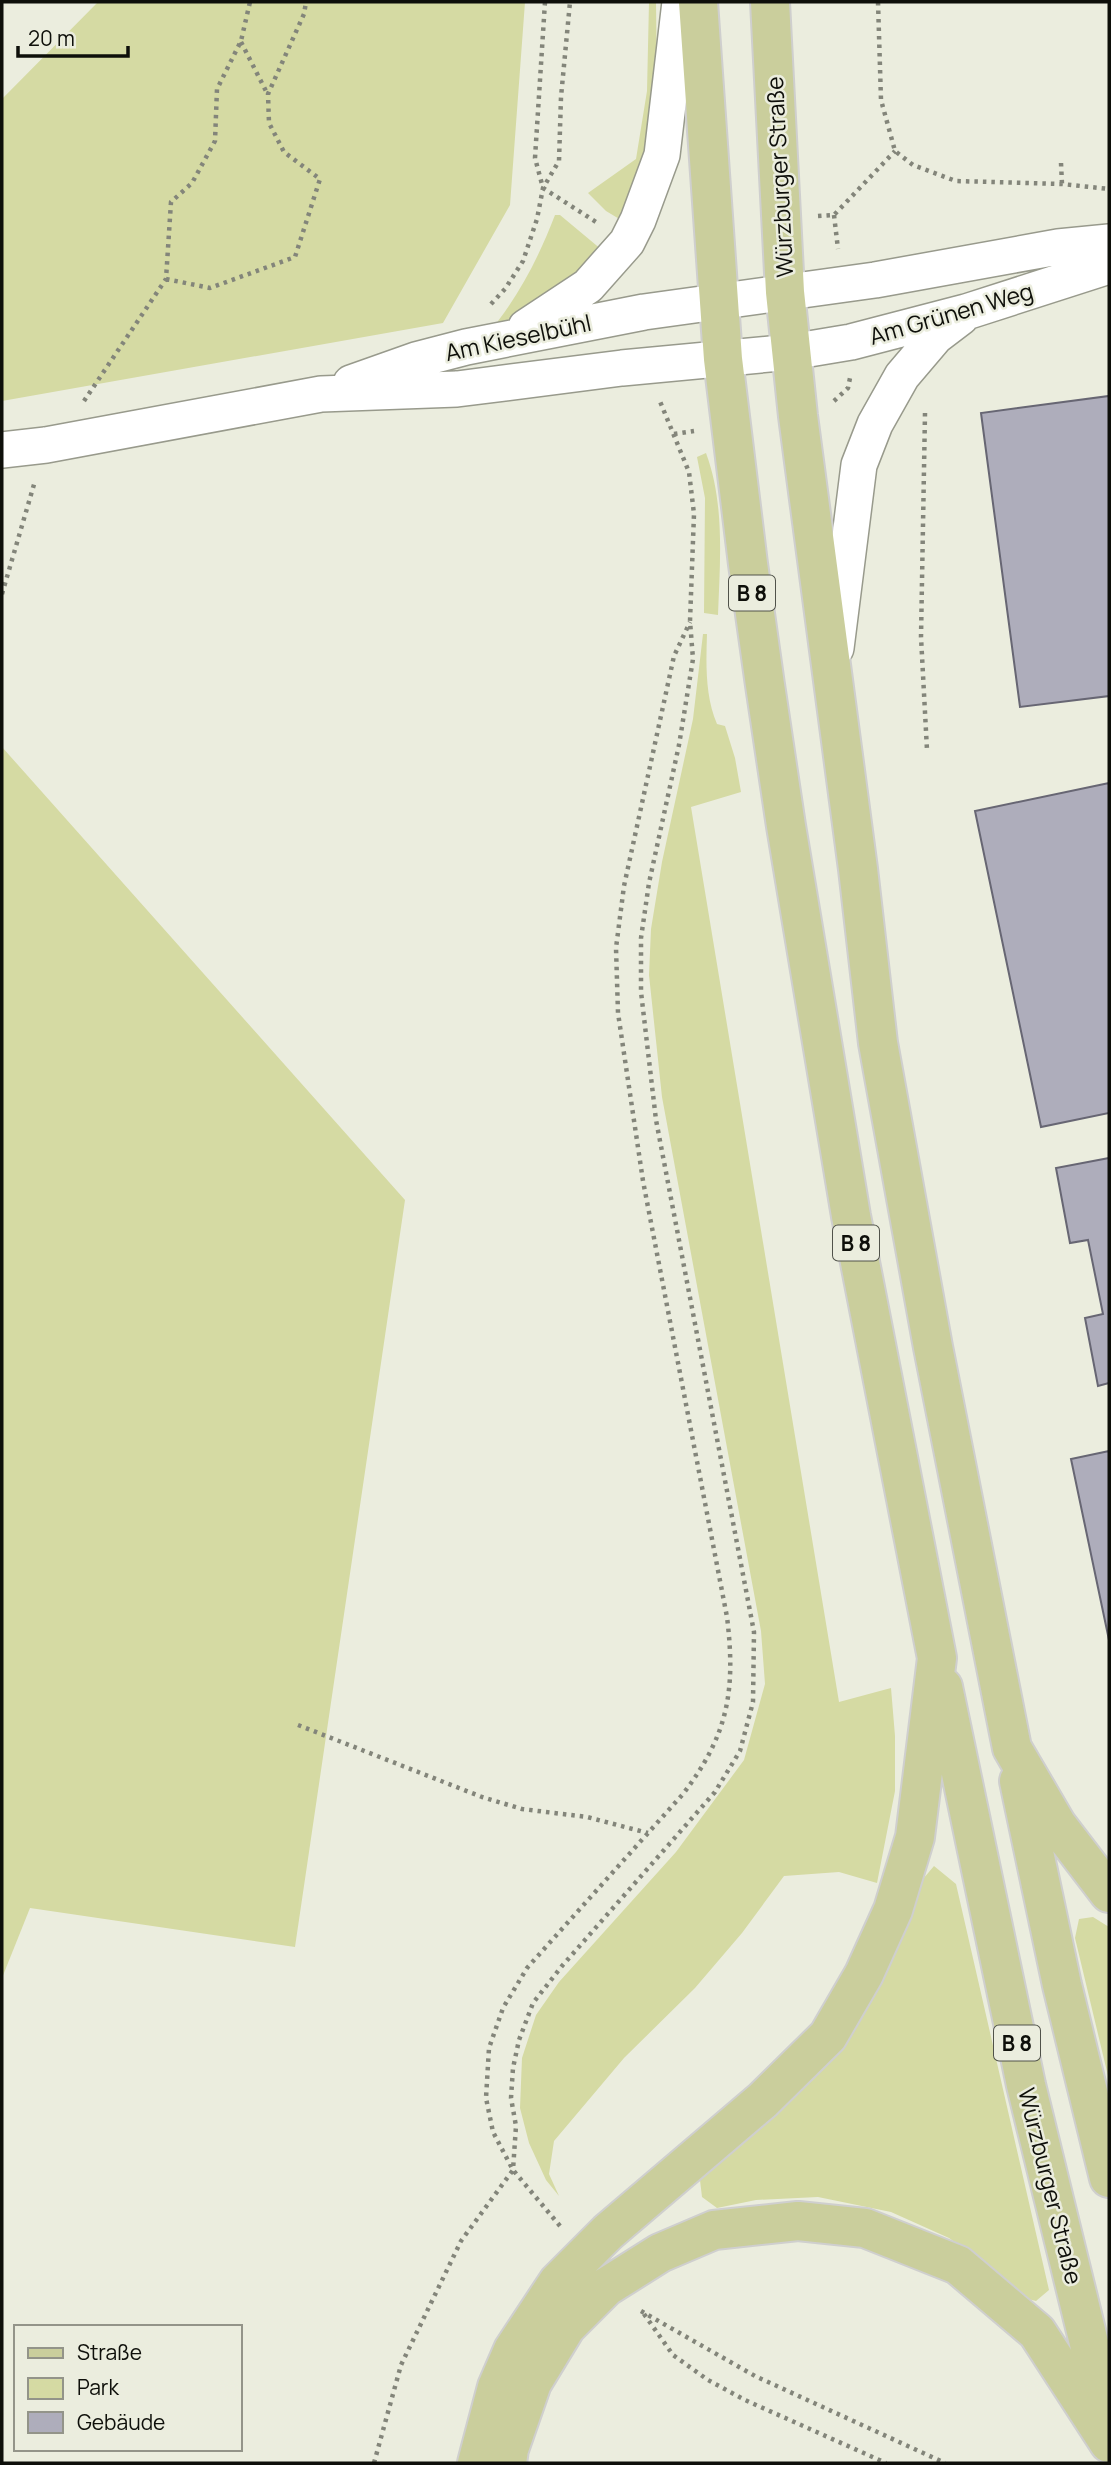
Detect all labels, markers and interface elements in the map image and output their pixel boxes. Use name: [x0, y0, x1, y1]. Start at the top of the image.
scale bar: [18, 14, 128, 58]
text: 20 m: [28, 24, 75, 52]
street label: Würzburger Straße: [758, 76, 800, 278]
street label: Am Grünen Weg: [865, 274, 1037, 352]
street label: Am Kieselbühl: [442, 306, 594, 368]
road number: B 8: [729, 576, 775, 610]
road number: B 8: [833, 1226, 879, 1260]
road number: B 8: [994, 2025, 1040, 2060]
street label: Würzburger Straße: [1011, 2085, 1091, 2287]
legend: [14, 2325, 242, 2451]
text: Straße: [77, 2338, 142, 2366]
text: Park: [77, 2373, 119, 2401]
text: Gebäude: [77, 2408, 165, 2436]

